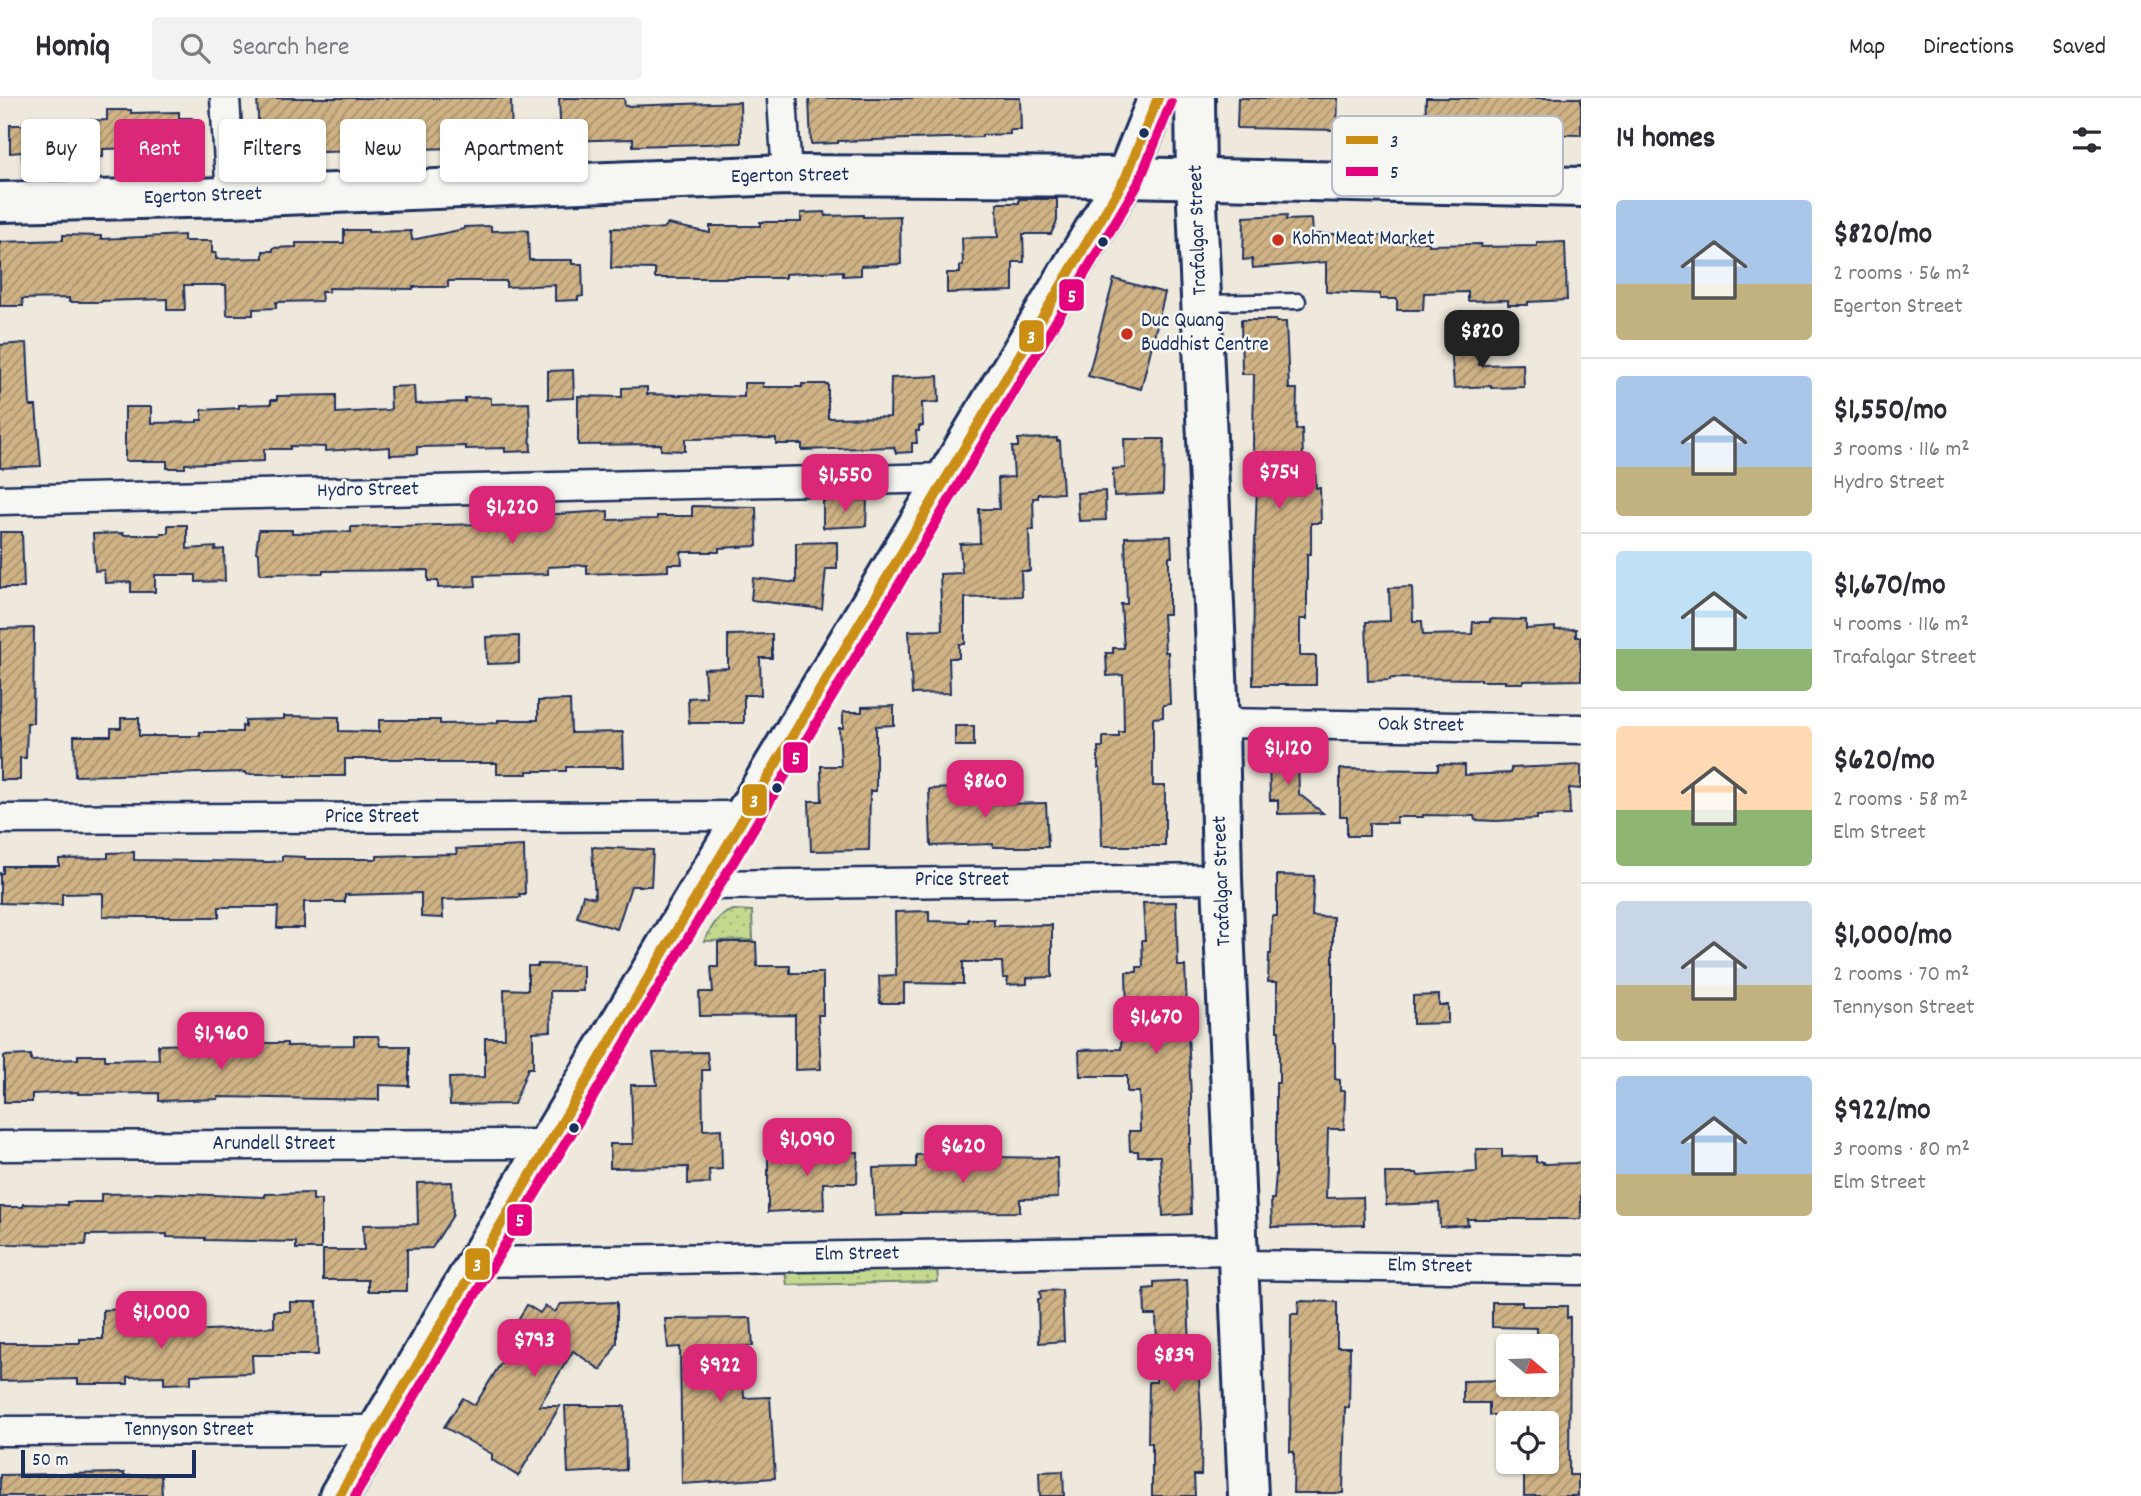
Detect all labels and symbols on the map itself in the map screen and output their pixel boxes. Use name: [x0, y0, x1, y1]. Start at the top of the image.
legend: [1332, 116, 1563, 196]
unlabelled marker: [1137, 126, 1151, 140]
text: 3: [1390, 130, 1398, 157]
street label: Egerton Street: [731, 161, 850, 193]
text: 5: [1390, 161, 1399, 188]
street label: Trafalgar Street: [1182, 164, 1216, 296]
street label: Egerton Street: [143, 180, 263, 214]
place label: Kohn Meat Market: [1292, 225, 1435, 255]
marker: Kohn Meat Market: [1270, 232, 1286, 248]
unlabelled marker: [1096, 235, 1110, 249]
line badge: 5: [1058, 278, 1085, 312]
text: 5: [1068, 285, 1077, 312]
place label: Duc Quang Buddhist Centre: [1141, 307, 1269, 361]
pin: $820: [1441, 310, 1523, 370]
line badge: 3: [1018, 319, 1045, 353]
text: 3: [1027, 326, 1035, 353]
marker: Duc Quang Buddhist Centre: [1119, 326, 1135, 342]
pin: $754: [1238, 452, 1320, 511]
pin: $1,550: [788, 454, 902, 514]
street label: Hydro Street: [317, 475, 420, 507]
pin: $1,220: [455, 486, 569, 546]
street label: Oak Street: [1378, 710, 1465, 742]
pin: $1,120: [1231, 728, 1345, 787]
line badge: 5: [782, 741, 809, 774]
text: 5: [792, 747, 801, 774]
pin: $860: [944, 760, 1026, 820]
unlabelled marker: [770, 781, 784, 795]
line badge: 3: [741, 783, 768, 817]
text: 3: [750, 790, 758, 817]
street label: Price Street: [325, 803, 420, 833]
street label: Trafalgar Street: [1206, 815, 1240, 947]
street label: Price Street: [915, 866, 1010, 896]
pin: $1,670: [1099, 996, 1213, 1056]
pin: $1,960: [164, 1012, 278, 1072]
pin: $1,090: [750, 1118, 864, 1178]
unlabelled marker: [567, 1121, 581, 1135]
pin: $620: [922, 1126, 1004, 1185]
street label: Arundell Street: [213, 1130, 336, 1160]
line badge: 5: [506, 1203, 533, 1237]
text: 5: [516, 1209, 525, 1236]
street label: Elm Street: [814, 1239, 900, 1271]
line badge: 3: [464, 1247, 491, 1281]
street label: Elm Street: [1387, 1251, 1473, 1283]
text: 3: [473, 1254, 481, 1281]
pin: $1,000: [104, 1292, 218, 1351]
pin: $793: [493, 1320, 575, 1379]
pin: $839: [1133, 1334, 1215, 1394]
north arrow: [1496, 1334, 1559, 1396]
pin: $922: [679, 1344, 761, 1404]
street label: Tennyson Street: [124, 1416, 254, 1446]
scale bar: [21, 1447, 196, 1479]

